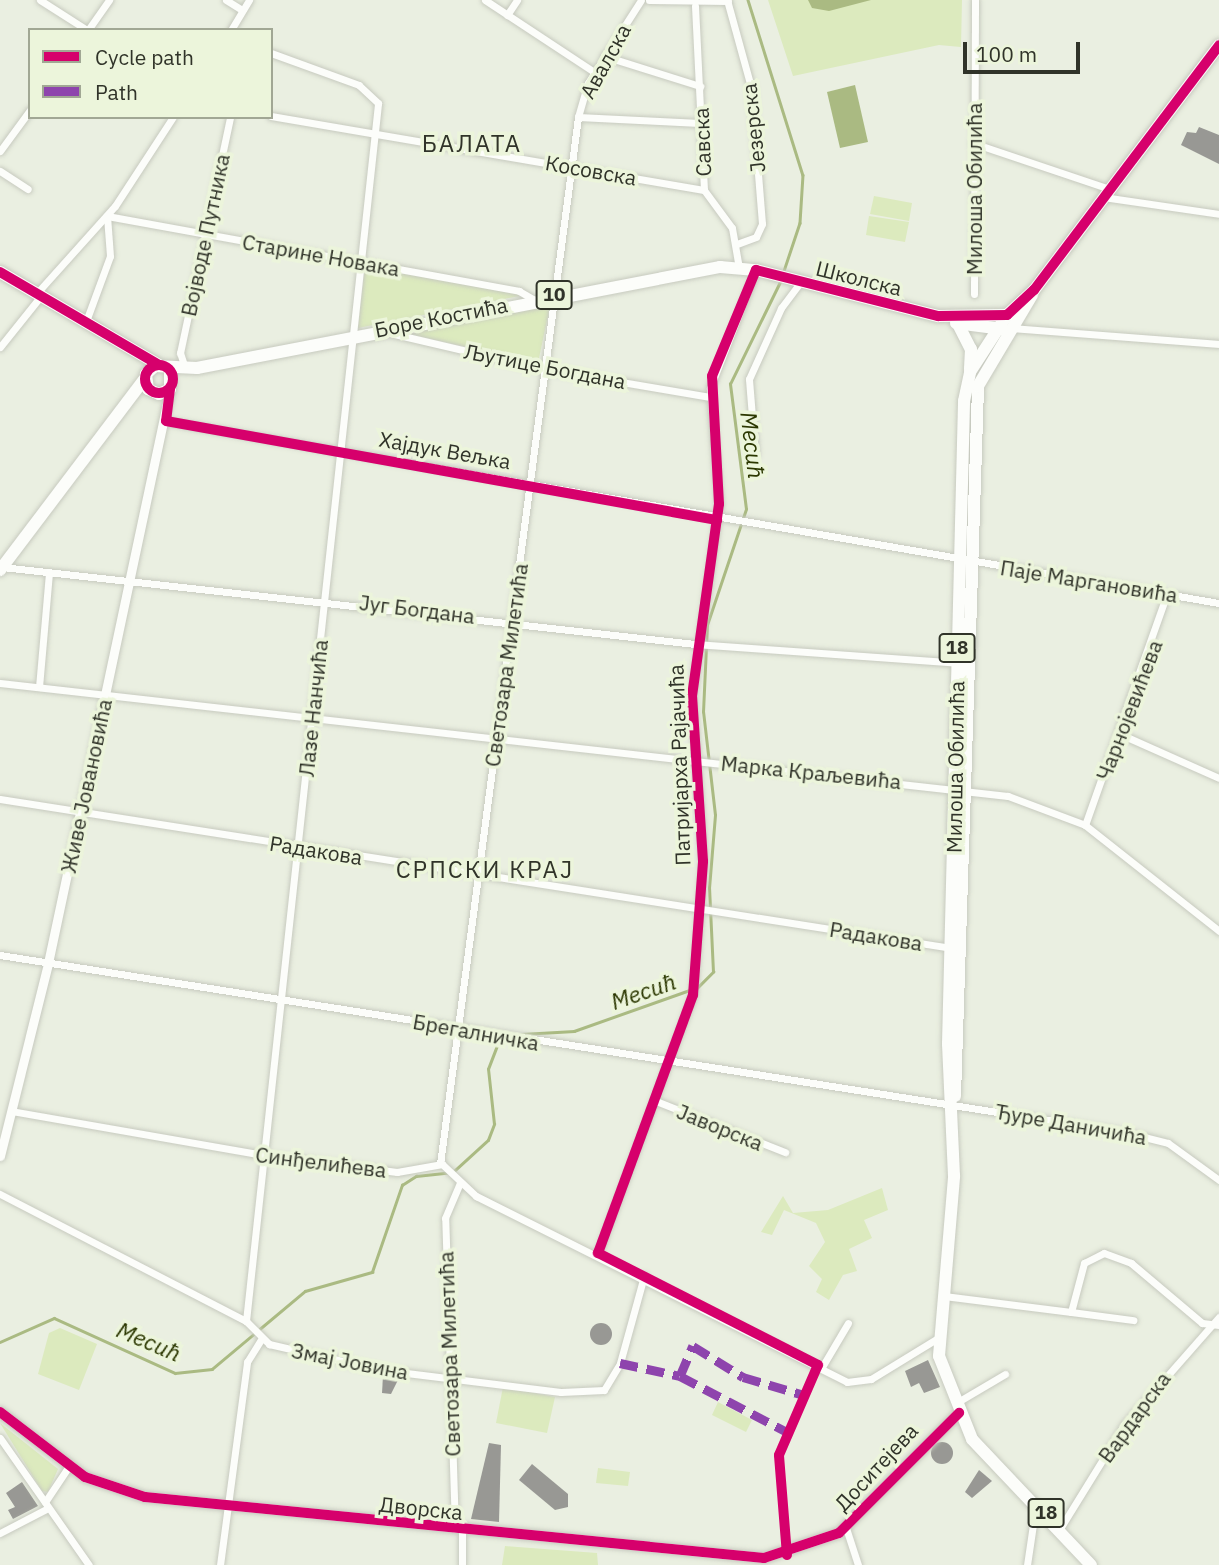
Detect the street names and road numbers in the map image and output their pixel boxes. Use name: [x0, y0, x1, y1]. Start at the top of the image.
street label: Авалска: [574, 19, 636, 103]
street label: Језерска: [736, 82, 770, 174]
street label: Милоша Обилића: [961, 103, 987, 275]
street label: Савска: [688, 107, 716, 177]
street label: Косовска: [543, 150, 639, 190]
street label: Војводе Путника: [175, 151, 235, 319]
street label: Старине Новака: [240, 229, 402, 281]
street label: Школска: [813, 255, 905, 301]
road number: 10: [535, 280, 573, 310]
street label: Боре Костића: [372, 292, 510, 342]
street label: Љутице Богдана: [462, 338, 628, 394]
street label: Хајдук Вељка: [377, 426, 513, 474]
street label: Паје Маргановића: [998, 555, 1180, 607]
street label: Светозара Милетића: [479, 562, 533, 768]
street label: Југ Богдана: [358, 589, 476, 629]
road number: 18: [938, 632, 976, 664]
street label: Чарнојевићева: [1091, 636, 1167, 784]
street label: Лазе Нанчића: [293, 638, 333, 778]
street label: Патријарха Рајачића: [663, 664, 695, 866]
street label: Милоша Обилића: [941, 681, 969, 853]
street label: Живе Јовановића: [55, 697, 117, 875]
street label: Марка Краљевића: [720, 750, 902, 794]
street label: Радакова: [268, 830, 364, 870]
street label: Радакова: [828, 916, 924, 956]
street label: Брегалничка: [411, 1009, 541, 1055]
street label: Јаворска: [673, 1098, 767, 1156]
street label: Ђуре Даничића: [993, 1098, 1149, 1150]
street label: Синђелићева: [254, 1141, 388, 1183]
street label: Светозара Милетића: [433, 1251, 465, 1457]
street label: Змај Јовина: [289, 1337, 411, 1385]
street label: Вардарска: [1093, 1367, 1175, 1467]
street label: Доситејева: [829, 1418, 923, 1516]
street label: Дворска: [378, 1491, 464, 1525]
road number: 18: [1027, 1498, 1065, 1528]

